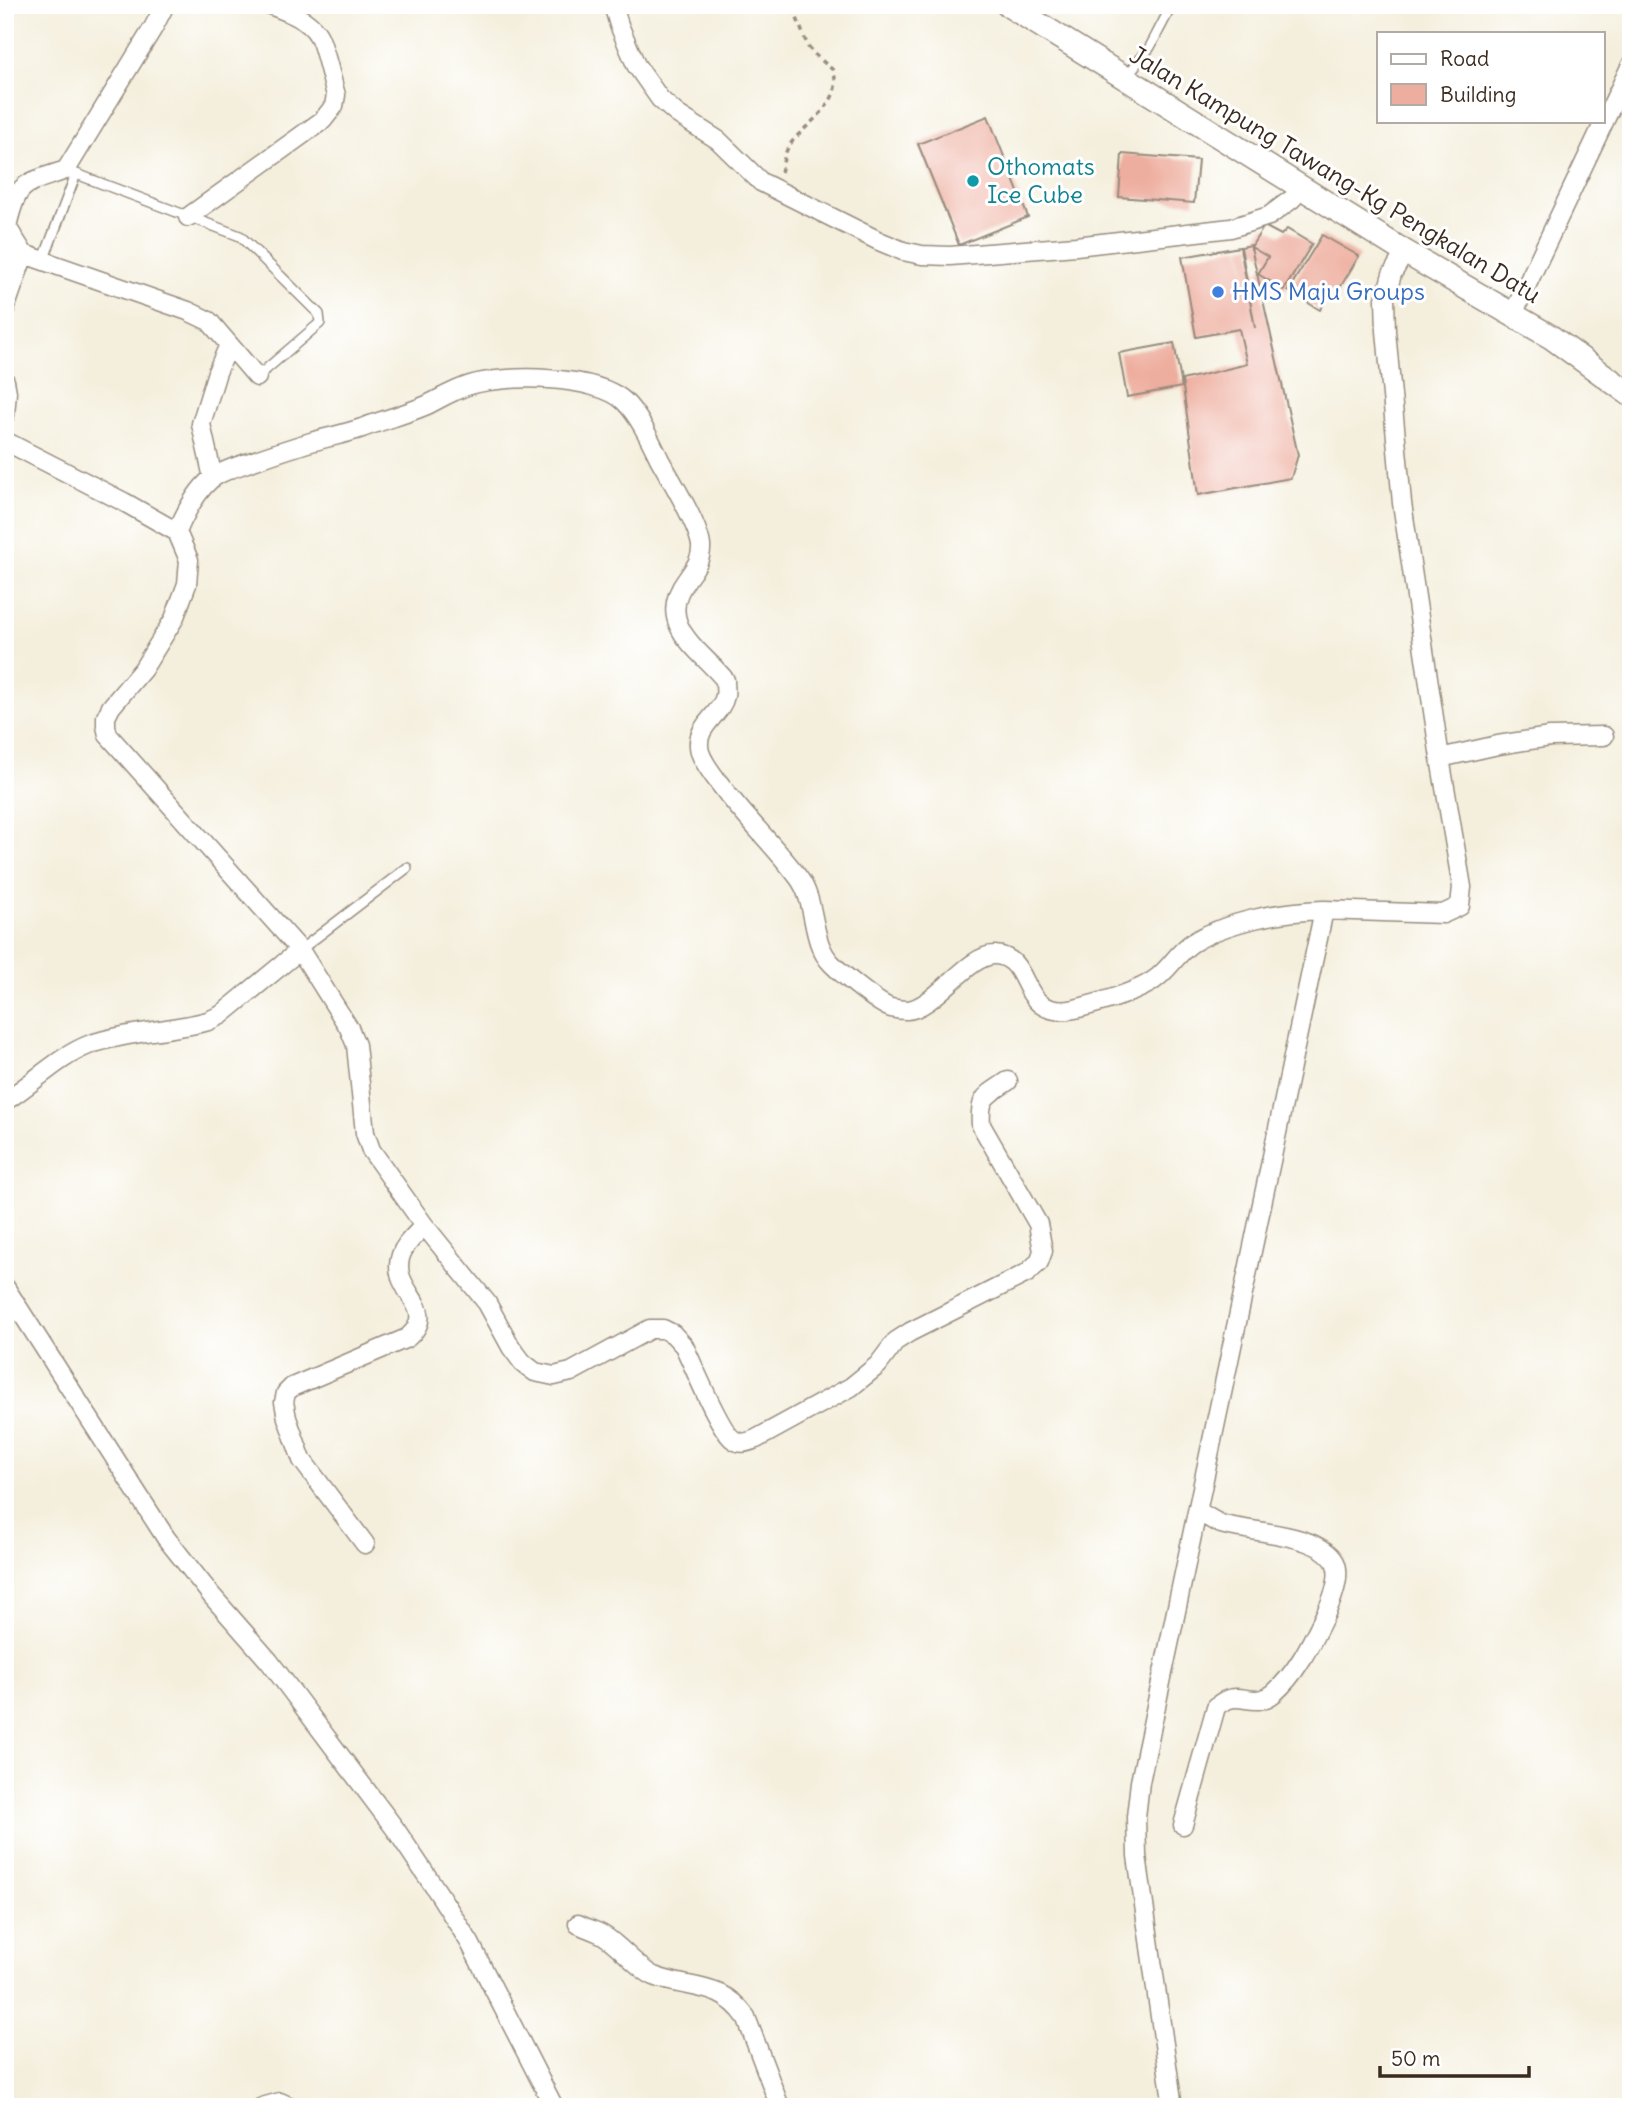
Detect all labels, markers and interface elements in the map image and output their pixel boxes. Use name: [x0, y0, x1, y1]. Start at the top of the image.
legend: [1377, 32, 1604, 122]
street label: Jalan Kampung Tawang-Kg Pengkalan Datu: [1125, 39, 1546, 309]
text: Road: [1440, 45, 1489, 72]
text: Building: [1440, 81, 1516, 108]
place label: Othomats Ice Cube: [987, 151, 1095, 209]
marker: Othomats Ice Cube: [965, 173, 981, 189]
place label: HMS Maju Groups: [1232, 276, 1425, 306]
marker: HMS Maju Groups: [1210, 284, 1226, 300]
scale bar: [1380, 2035, 1529, 2079]
text: 50 m: [1391, 2045, 1440, 2072]

